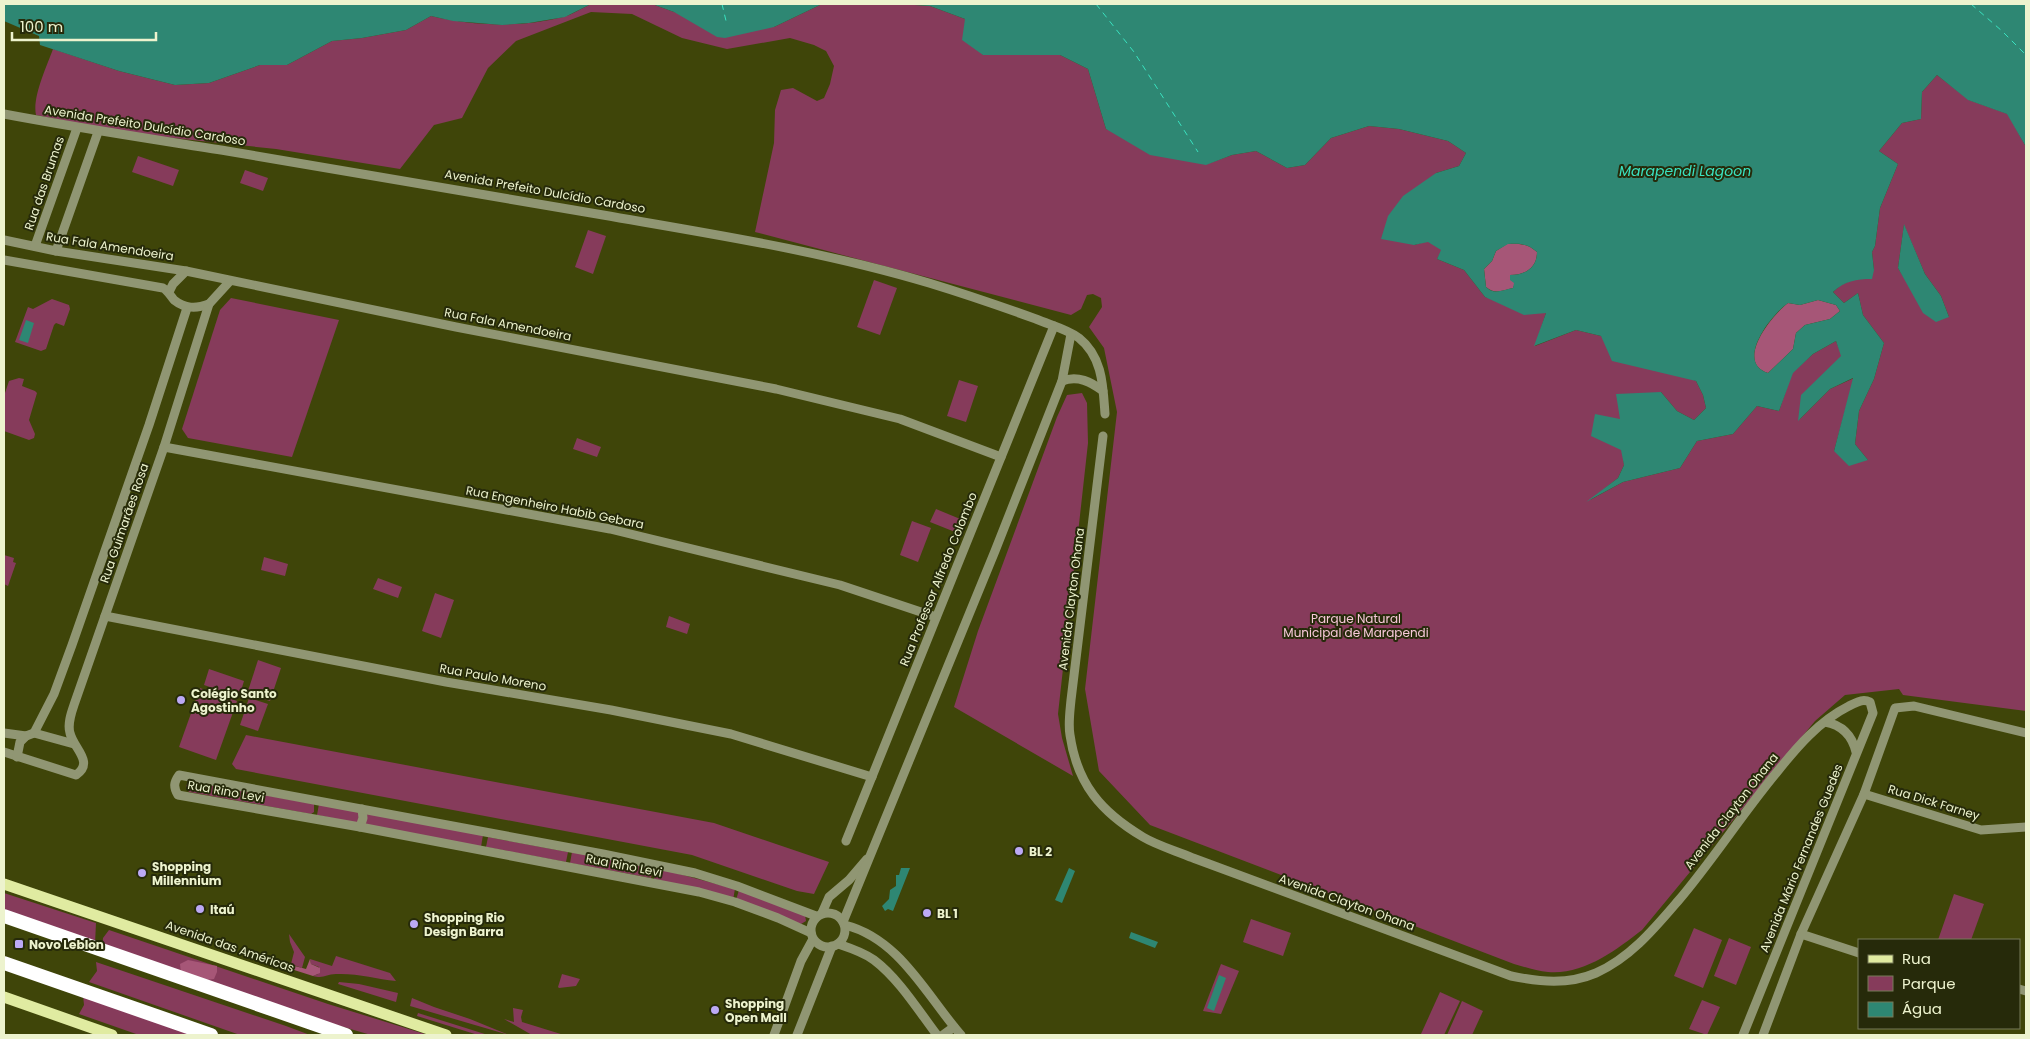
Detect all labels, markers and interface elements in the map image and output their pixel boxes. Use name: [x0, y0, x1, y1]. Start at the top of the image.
scale bar: [12, 10, 156, 42]
text: 100 m: [20, 16, 63, 37]
street label: Avenida Prefeito Dulcídio Cardoso: [43, 101, 247, 149]
street label: Rua das Brumas: [20, 134, 68, 232]
water label: Marapendi Lagoon: [1619, 161, 1751, 181]
street label: Avenida Prefeito Dulcídio Cardoso: [443, 165, 647, 217]
street label: Rua Fala Amendoeira: [45, 228, 175, 264]
street label: Rua Fala Amendoeira: [443, 303, 573, 345]
street label: Rua Guimarães Rosa: [96, 461, 152, 585]
street label: Rua Engenheiro Habib Gebara: [464, 481, 646, 533]
street label: Rua Professor Alfredo Colombo: [895, 489, 981, 669]
street label: Avenida Clayton Ohana: [1054, 527, 1088, 671]
park label: Parque Natural Municipal de Marapendi: [1283, 610, 1429, 641]
street label: Rua Paulo Moreno: [438, 659, 548, 695]
place label: Colégio Santo Agostinho: [191, 685, 277, 716]
marker: Colégio Santo Agostinho: [175, 694, 187, 706]
street label: Avenida Clayton Ohana: [1680, 749, 1782, 873]
street label: Avenida Mário Fernandes Guedes: [1755, 761, 1847, 955]
street label: Rua Rino Levi: [186, 776, 266, 806]
street label: Rua Dick Farney: [1886, 780, 1982, 824]
place label: BL 2: [1029, 843, 1052, 860]
marker: BL 2: [1013, 845, 1025, 857]
street label: Rua Rino Levi: [584, 849, 664, 881]
place label: Shopping Millennium: [152, 858, 222, 889]
marker: Shopping Millennium: [136, 867, 148, 879]
street label: Avenida Clayton Ohana: [1277, 869, 1417, 935]
place label: Itaú: [210, 901, 235, 918]
marker: Itaú: [194, 903, 206, 915]
place label: BL 1: [937, 905, 958, 922]
marker: BL 1: [921, 907, 933, 919]
place label: Shopping Rio Design Barra: [424, 909, 505, 940]
street label: Avenida das Américas: [163, 916, 297, 976]
marker: Shopping Rio Design Barra: [408, 918, 420, 930]
place label: Novo Leblon: [29, 936, 104, 953]
marker: Novo Leblon: [13, 938, 25, 950]
legend: [1858, 939, 2020, 1029]
text: Rua: [1902, 948, 1931, 969]
text: Parque: [1902, 973, 1955, 994]
place label: Shopping Open Mall: [725, 995, 787, 1026]
text: Água: [1902, 998, 1942, 1019]
marker: Shopping Open Mall: [709, 1004, 721, 1016]

